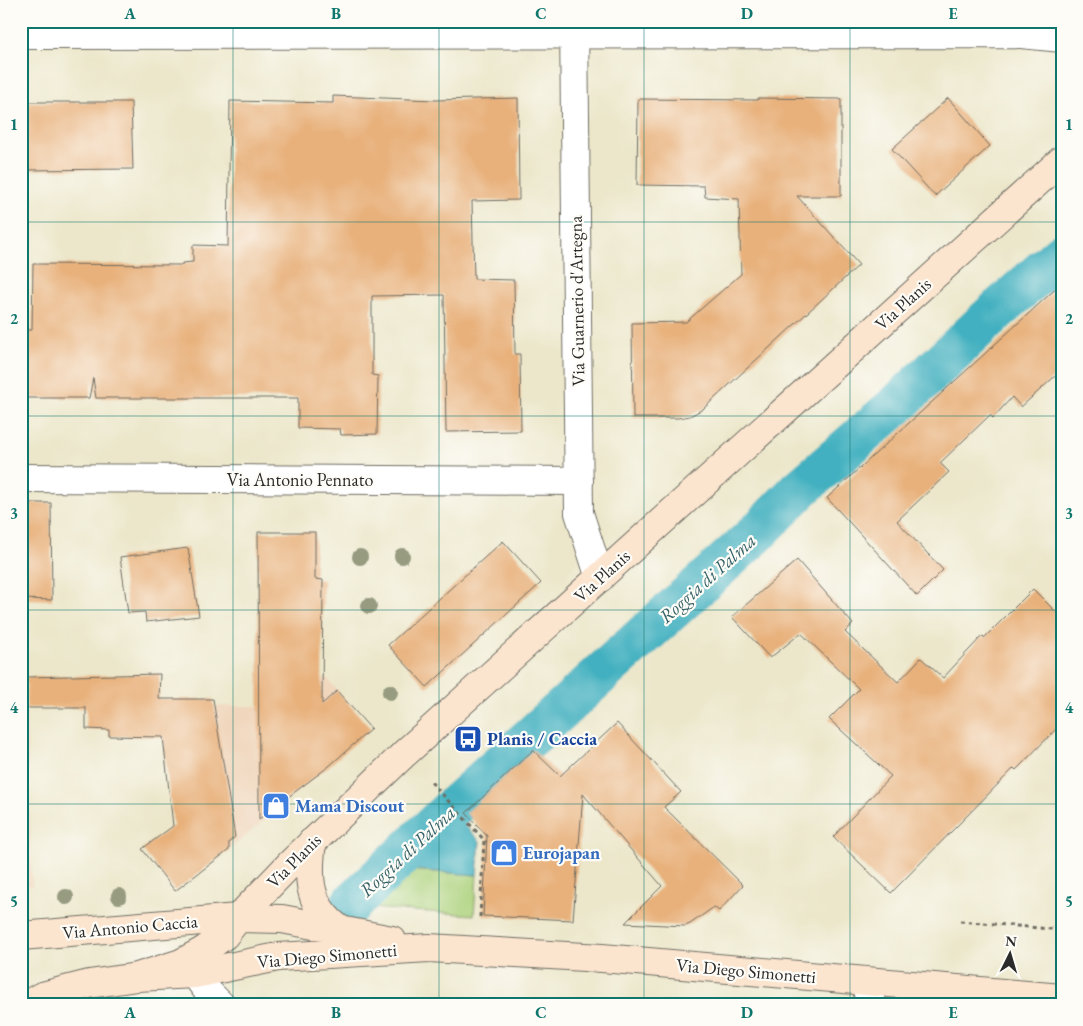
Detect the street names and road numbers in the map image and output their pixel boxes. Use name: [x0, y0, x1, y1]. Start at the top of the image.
street label: Via Guarnerio d'Artegna: [563, 215, 589, 386]
street label: Via Planis: [870, 272, 936, 335]
street label: Via Antonio Pennato: [227, 468, 373, 491]
street label: Via Planis: [569, 544, 635, 607]
street label: Via Planis: [261, 828, 326, 893]
street label: Via Antonio Caccia: [61, 909, 199, 944]
street label: Via Diego Simonetti: [256, 938, 398, 973]
street label: Via Diego Simonetti: [675, 953, 817, 988]

